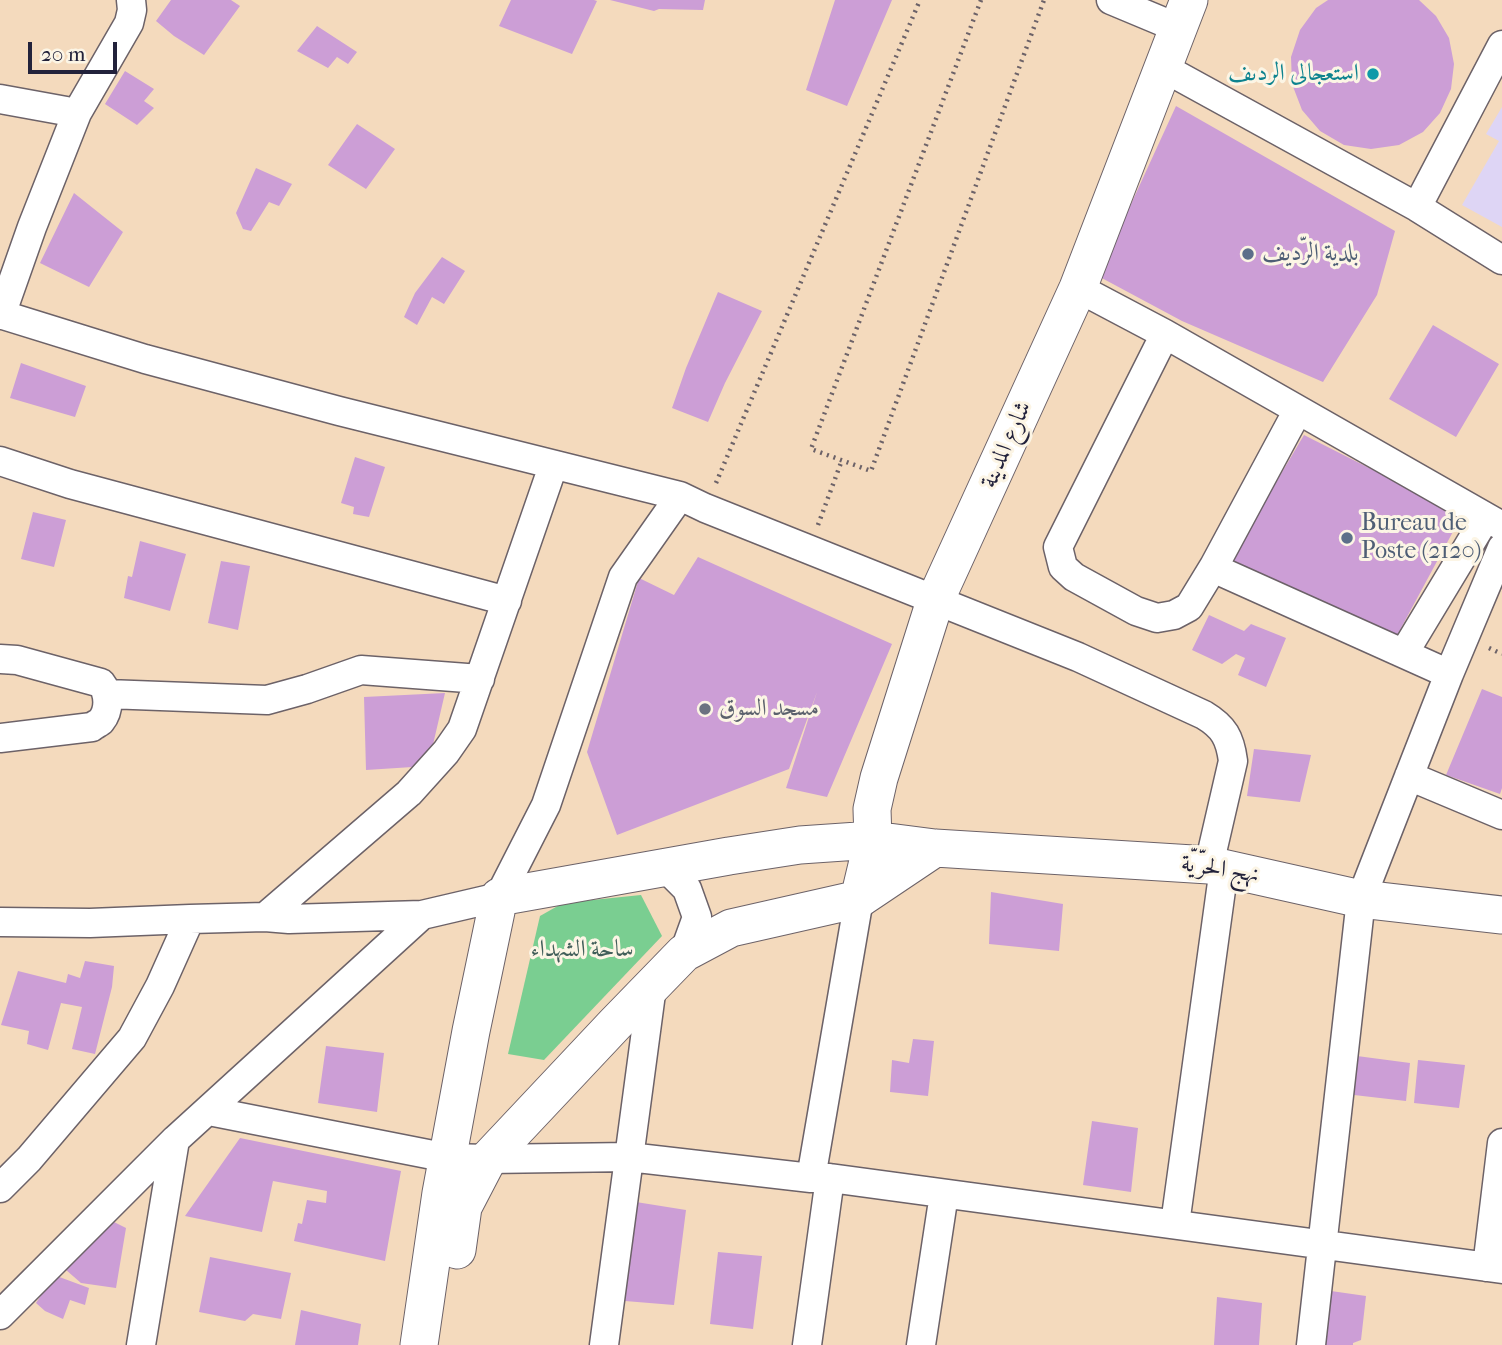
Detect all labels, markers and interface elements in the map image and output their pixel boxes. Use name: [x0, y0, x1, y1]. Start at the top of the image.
scale bar: [32, 28, 121, 72]
text: 20 m: [41, 42, 85, 66]
place label: استعجالى الردىف: [1228, 60, 1359, 88]
marker: استعجالى الردىف: [1365, 66, 1381, 82]
place label: بلدية الرّديف: [1262, 240, 1358, 268]
marker: بلدية الرّديف: [1240, 246, 1256, 262]
street label: شارع المدينة: [975, 397, 1039, 493]
place label: Bureau de Poste (2120): [1361, 510, 1481, 566]
marker: Bureau de Poste (2120): [1339, 530, 1355, 546]
place label: مسجد السوق: [719, 695, 819, 723]
marker: مسجد السوق: [697, 701, 713, 717]
street label: نهج الحرّيّة: [1179, 850, 1261, 890]
park label: ساحة الشهداء: [530, 936, 634, 964]

